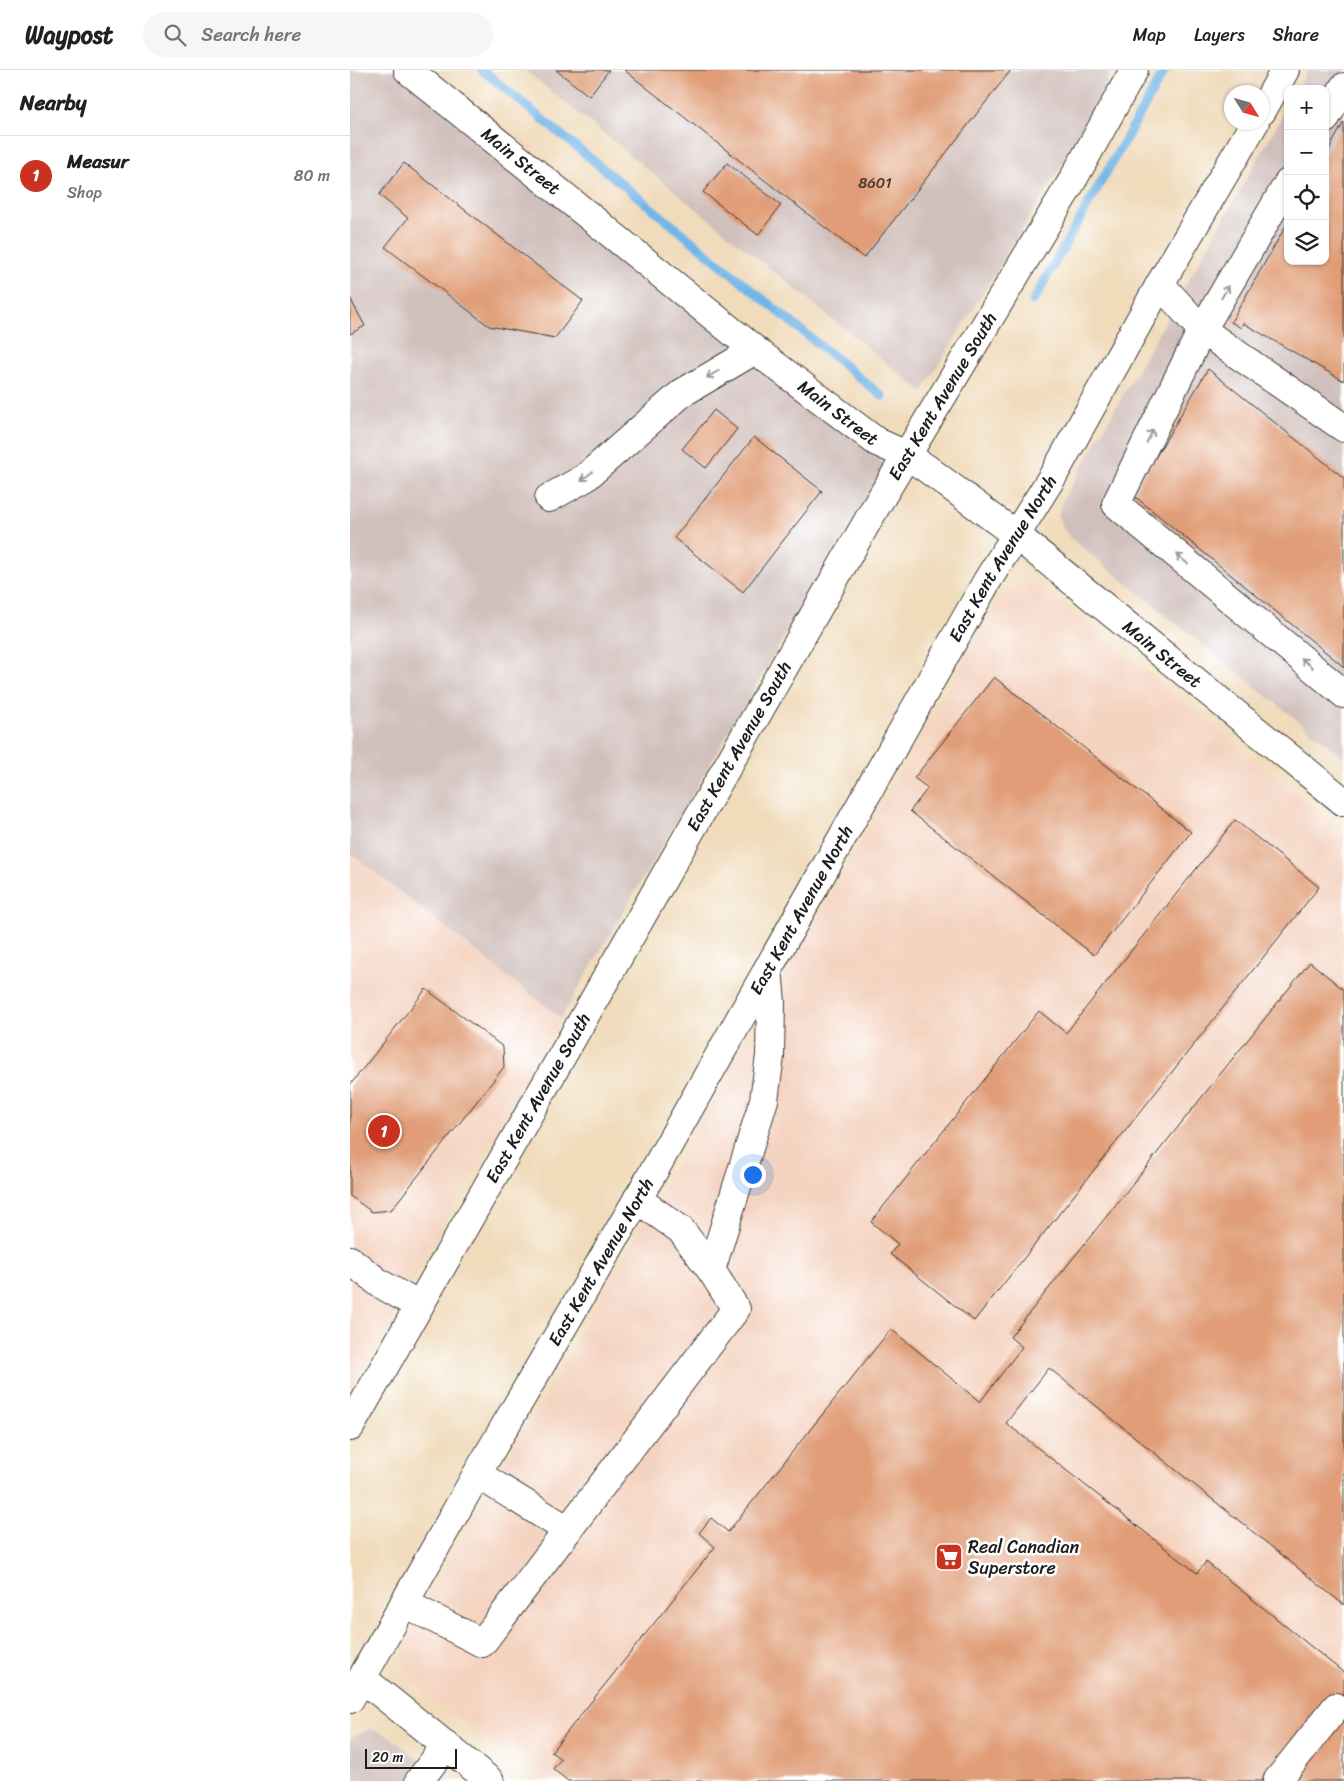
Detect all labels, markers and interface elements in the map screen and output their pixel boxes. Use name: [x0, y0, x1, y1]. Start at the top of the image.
search box: [143, 12, 493, 57]
text: Waypost: [25, 14, 113, 56]
text: Search here: [201, 18, 301, 51]
text: Map: [1133, 19, 1166, 51]
text: Layers: [1194, 19, 1245, 51]
text: Share: [1273, 19, 1319, 51]
icon: search: [161, 21, 189, 49]
text: Nearby: [20, 84, 86, 122]
north arrow: [1224, 85, 1269, 130]
map controls: [1284, 85, 1329, 265]
button: +: [1284, 85, 1329, 130]
street label: Main Street: [474, 119, 568, 204]
button: −: [1284, 130, 1329, 175]
text: Measur: [67, 145, 129, 178]
text: 1: [33, 161, 39, 190]
text: 80 m: [294, 161, 330, 190]
house number: 8601: [858, 170, 892, 196]
button: locate: [1284, 175, 1329, 220]
text: Shop: [67, 178, 102, 207]
button: layers: [1284, 220, 1329, 265]
one-way arrow: [1220, 285, 1230, 299]
street label: East Kent Avenue South: [879, 306, 1006, 487]
one-way arrow: [706, 370, 720, 380]
street label: Main Street: [790, 371, 886, 454]
one-way arrow: [1145, 428, 1155, 443]
street label: East Kent Avenue North: [940, 469, 1066, 648]
one-way arrow: [581, 470, 594, 481]
one-way arrow: [1175, 554, 1188, 565]
street label: Main Street: [1115, 611, 1209, 697]
street label: East Kent Avenue South: [677, 655, 800, 838]
one-way arrow: [1300, 657, 1313, 669]
street label: East Kent Avenue North: [740, 819, 862, 1001]
street label: East Kent Avenue South: [477, 1007, 599, 1189]
pin: 1: [368, 1112, 400, 1150]
your location: [740, 1162, 766, 1188]
street label: East Kent Avenue North: [539, 1171, 663, 1352]
place label: Real Canadian Superstore: [968, 1531, 1080, 1584]
supermarket icon: Real Canadian Superstore: [934, 1542, 964, 1572]
text: 20 m: [372, 1745, 403, 1770]
scale bar: [365, 1746, 458, 1769]

